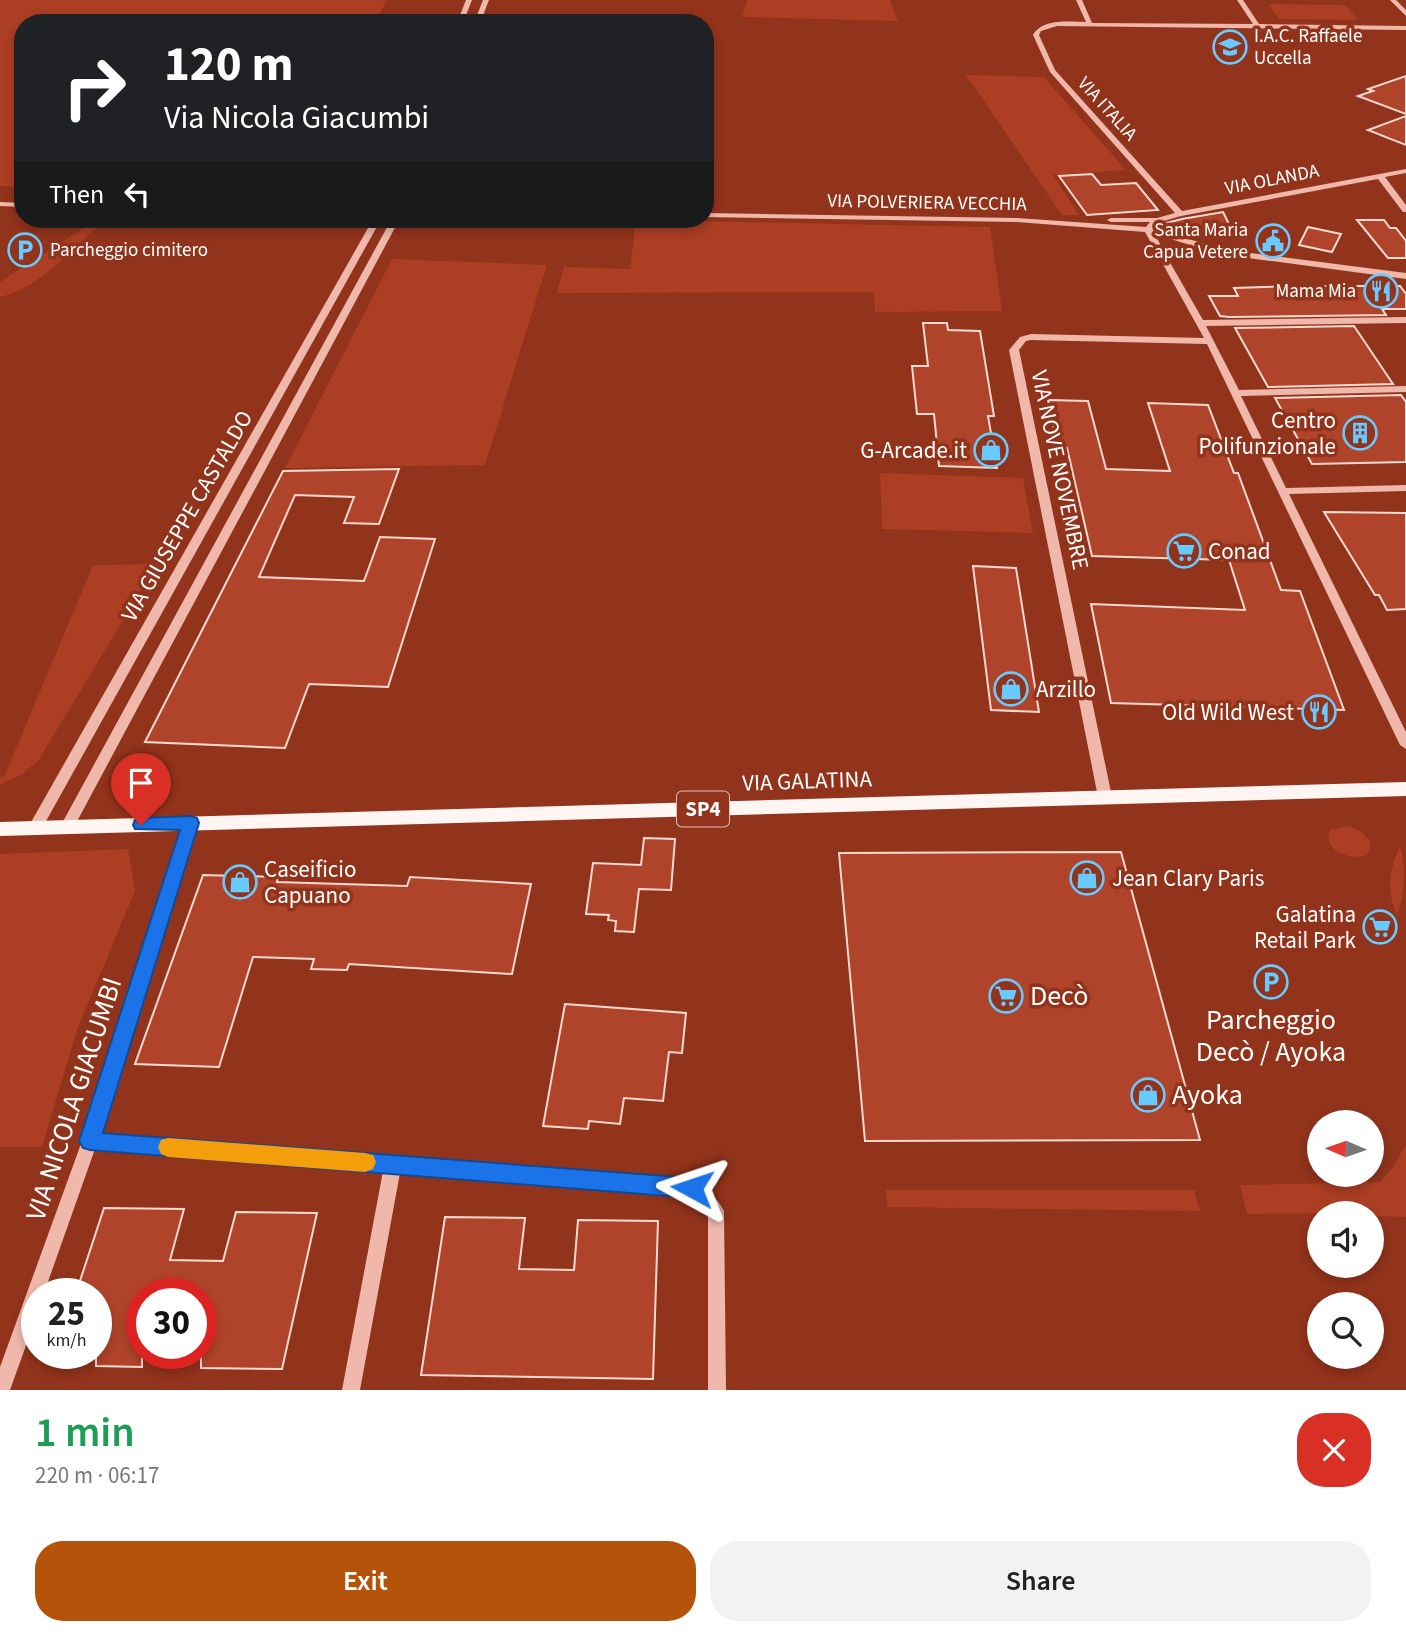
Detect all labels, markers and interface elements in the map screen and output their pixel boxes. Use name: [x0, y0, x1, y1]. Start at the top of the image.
place label: I.A.C. Raffaele Uccella: [1254, 23, 1362, 72]
school or university icon: I.A.C. Raffaele Uccella: [1211, 28, 1249, 66]
text: 120 m: [164, 30, 293, 100]
icon: right: [49, 42, 140, 133]
street label: VIA ITALIA: [1071, 71, 1144, 148]
text: Via Nicola Giacumbi: [164, 95, 429, 141]
street label: VIA OLANDA: [1223, 158, 1322, 202]
icon: left: [118, 175, 156, 213]
text: Then: [49, 176, 104, 213]
street label: VIA POLVERIERA VECCHIA: [827, 188, 1027, 218]
place label: Santa Maria Capua Vetere: [1143, 217, 1248, 266]
public building icon: Santa Maria Capua Vetere: [1254, 222, 1292, 260]
parking icon: Parcheggio cimitero: [6, 231, 44, 269]
place label: Parcheggio cimitero: [50, 237, 208, 264]
restaurant icon: Mama Mia: [1362, 272, 1400, 310]
place label: Mama Mia: [1275, 278, 1356, 305]
street label: VIA NOVE NOVEMBRE: [1023, 367, 1097, 573]
street label: VIA GIUSEPPE CASTALDO: [113, 404, 261, 628]
place label: Centro Polifunzionale: [1198, 404, 1336, 463]
building icon: Centro Polifunzionale: [1341, 414, 1379, 452]
shop icon: G-Arcade.it: [972, 431, 1010, 469]
place label: G-Arcade.it: [860, 434, 967, 467]
supermarket icon: Conad: [1165, 532, 1203, 570]
place label: Conad: [1208, 535, 1271, 568]
shop icon: Arzillo: [992, 670, 1030, 708]
place label: Arzillo: [1036, 673, 1096, 706]
restaurant icon: Old Wild West: [1300, 693, 1338, 731]
place label: Old Wild West: [1162, 696, 1294, 729]
pin: [111, 753, 171, 825]
street label: VIA GALATINA: [742, 762, 873, 800]
icon: arrive: [122, 764, 160, 802]
road number: SP4: [677, 792, 729, 826]
place label: Caseificio Capuano: [264, 853, 356, 912]
shop icon: Jean Clary Paris: [1068, 859, 1106, 897]
place label: Jean Clary Paris: [1112, 862, 1264, 895]
shop icon: Caseificio Capuano: [221, 863, 259, 901]
place label: Galatina Retail Park: [1254, 898, 1357, 957]
supermarket icon: Galatina Retail Park: [1361, 908, 1399, 946]
parking icon: Parcheggio Decò / Ayoka: [1252, 963, 1290, 1001]
street label: VIA NICOLA GIACUMBI: [16, 972, 132, 1226]
place label: Decò: [1030, 976, 1088, 1016]
supermarket icon: Decò: [987, 977, 1025, 1015]
place label: Parcheggio Decò / Ayoka: [1196, 1000, 1346, 1072]
place label: Ayoka: [1172, 1075, 1243, 1115]
shop icon: Ayoka: [1129, 1076, 1167, 1114]
north arrow: [1307, 1110, 1384, 1186]
map controls: [1307, 1110, 1384, 1369]
position arrow: [655, 1151, 729, 1225]
button: sound: [1307, 1201, 1384, 1278]
speed limit sign: 30: [126, 1278, 217, 1369]
text: 25: [48, 1289, 85, 1339]
button: search: [1307, 1292, 1384, 1369]
text: km/h: [47, 1328, 86, 1353]
text: 1 min: [35, 1403, 135, 1463]
button: close: [1297, 1413, 1371, 1487]
text: 220 m · 06:17: [35, 1459, 159, 1492]
button: Exit: [35, 1541, 696, 1621]
button: Share: [710, 1541, 1371, 1621]

